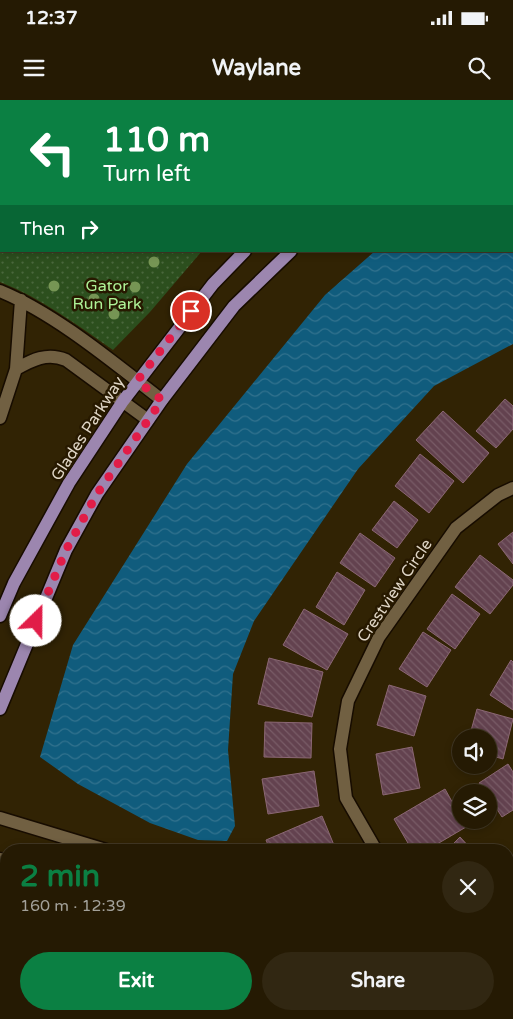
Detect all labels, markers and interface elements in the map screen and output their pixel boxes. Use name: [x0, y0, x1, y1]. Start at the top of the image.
text: 12:37: [25, 7, 78, 29]
icon: menu: [20, 54, 48, 82]
icon: search: [465, 54, 493, 82]
text: Waylane: [212, 55, 301, 81]
text: 110 m: [103, 119, 210, 161]
icon: left: [20, 120, 85, 185]
text: Turn left: [103, 161, 191, 187]
icon: right: [75, 215, 103, 243]
text: Then: [20, 218, 65, 240]
park label: Gator Run Park: [72, 276, 142, 314]
pin: [170, 290, 212, 332]
icon: arrive: [177, 297, 205, 325]
street label: Glades Parkway: [47, 372, 129, 484]
street label: Crestview Circle: [353, 535, 437, 646]
position arrow: [9, 594, 61, 646]
map controls: [452, 729, 497, 829]
button: sound: [452, 729, 497, 774]
button: layers: [452, 784, 497, 829]
text: 2 min: [20, 858, 100, 895]
button: close: [442, 861, 494, 913]
text: 160 m · 12:39: [20, 896, 126, 916]
button: Exit: [20, 952, 252, 1010]
button: Share: [262, 952, 494, 1010]

